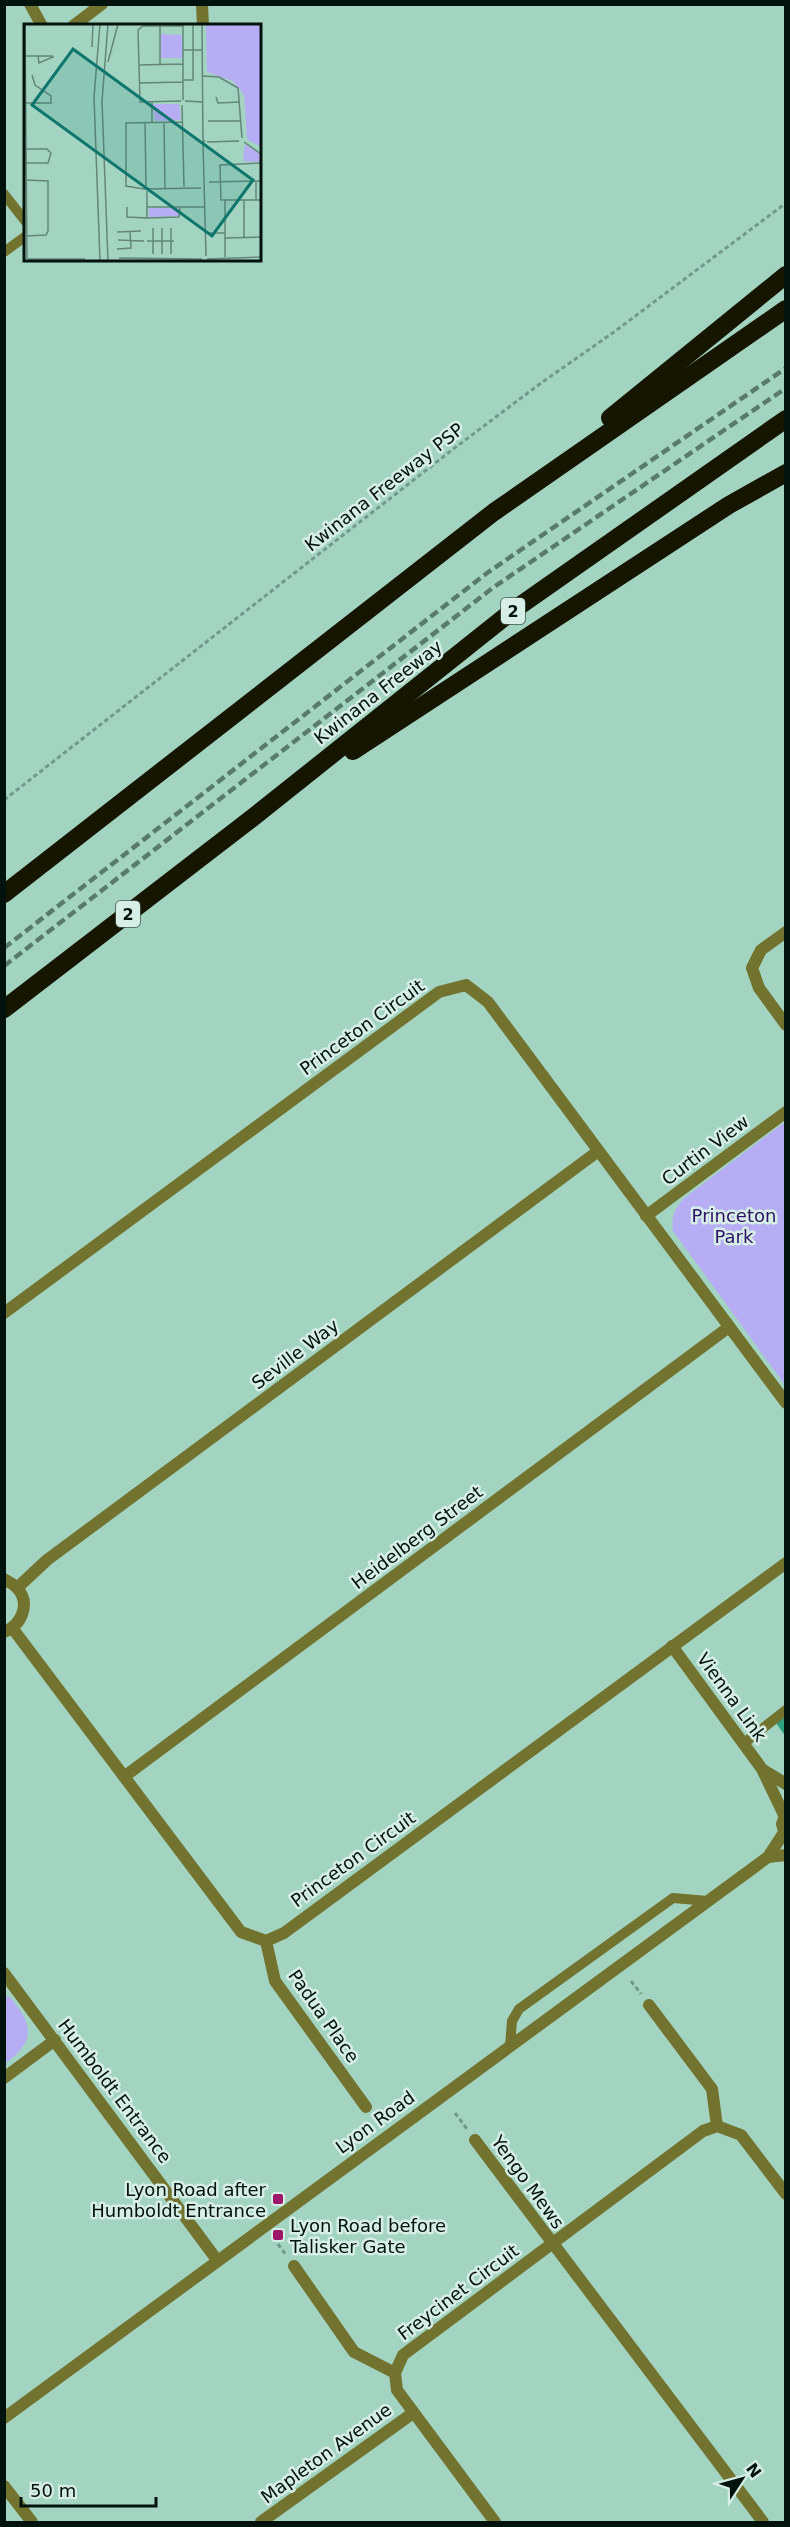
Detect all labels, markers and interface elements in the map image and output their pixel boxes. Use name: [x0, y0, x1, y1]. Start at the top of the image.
inset map: [24, 24, 261, 261]
street label: Kwinana Freeway PSP: [300, 418, 468, 555]
road number: 2: [501, 598, 525, 624]
street label: Kwinana Freeway: [310, 635, 446, 749]
road number: 2: [116, 901, 140, 927]
street label: Princeton Circuit: [296, 975, 428, 1079]
street label: Curtin View: [657, 1111, 753, 1189]
park label: Princeton Park: [692, 1205, 776, 1247]
street label: Seville Way: [247, 1314, 343, 1393]
street label: Heidelberg Street: [347, 1481, 487, 1593]
street label: Vienna Link: [693, 1649, 772, 1746]
street label: Princeton Circuit: [287, 1807, 419, 1911]
street label: Padua Place: [284, 1966, 364, 2066]
street label: Humboldt Entrance: [54, 2015, 176, 2167]
street label: Lyon Road: [331, 2086, 419, 2158]
street label: Yengo Mews: [487, 2131, 569, 2233]
place label: Lyon Road after Humboldt Entrance: [91, 2179, 267, 2221]
marker: Lyon Road after Humboldt Entrance: [271, 2192, 285, 2206]
place label: Lyon Road before Talisker Gate: [289, 2215, 446, 2257]
marker: Lyon Road before Talisker Gate: [271, 2228, 285, 2242]
street label: Freycinet Circuit: [393, 2240, 523, 2344]
street label: Mapleton Avenue: [257, 2399, 395, 2507]
north arrow: [712, 2449, 772, 2509]
text: N: [742, 2459, 765, 2481]
scale bar: [21, 2470, 156, 2508]
text: 50 m: [30, 2480, 76, 2501]

